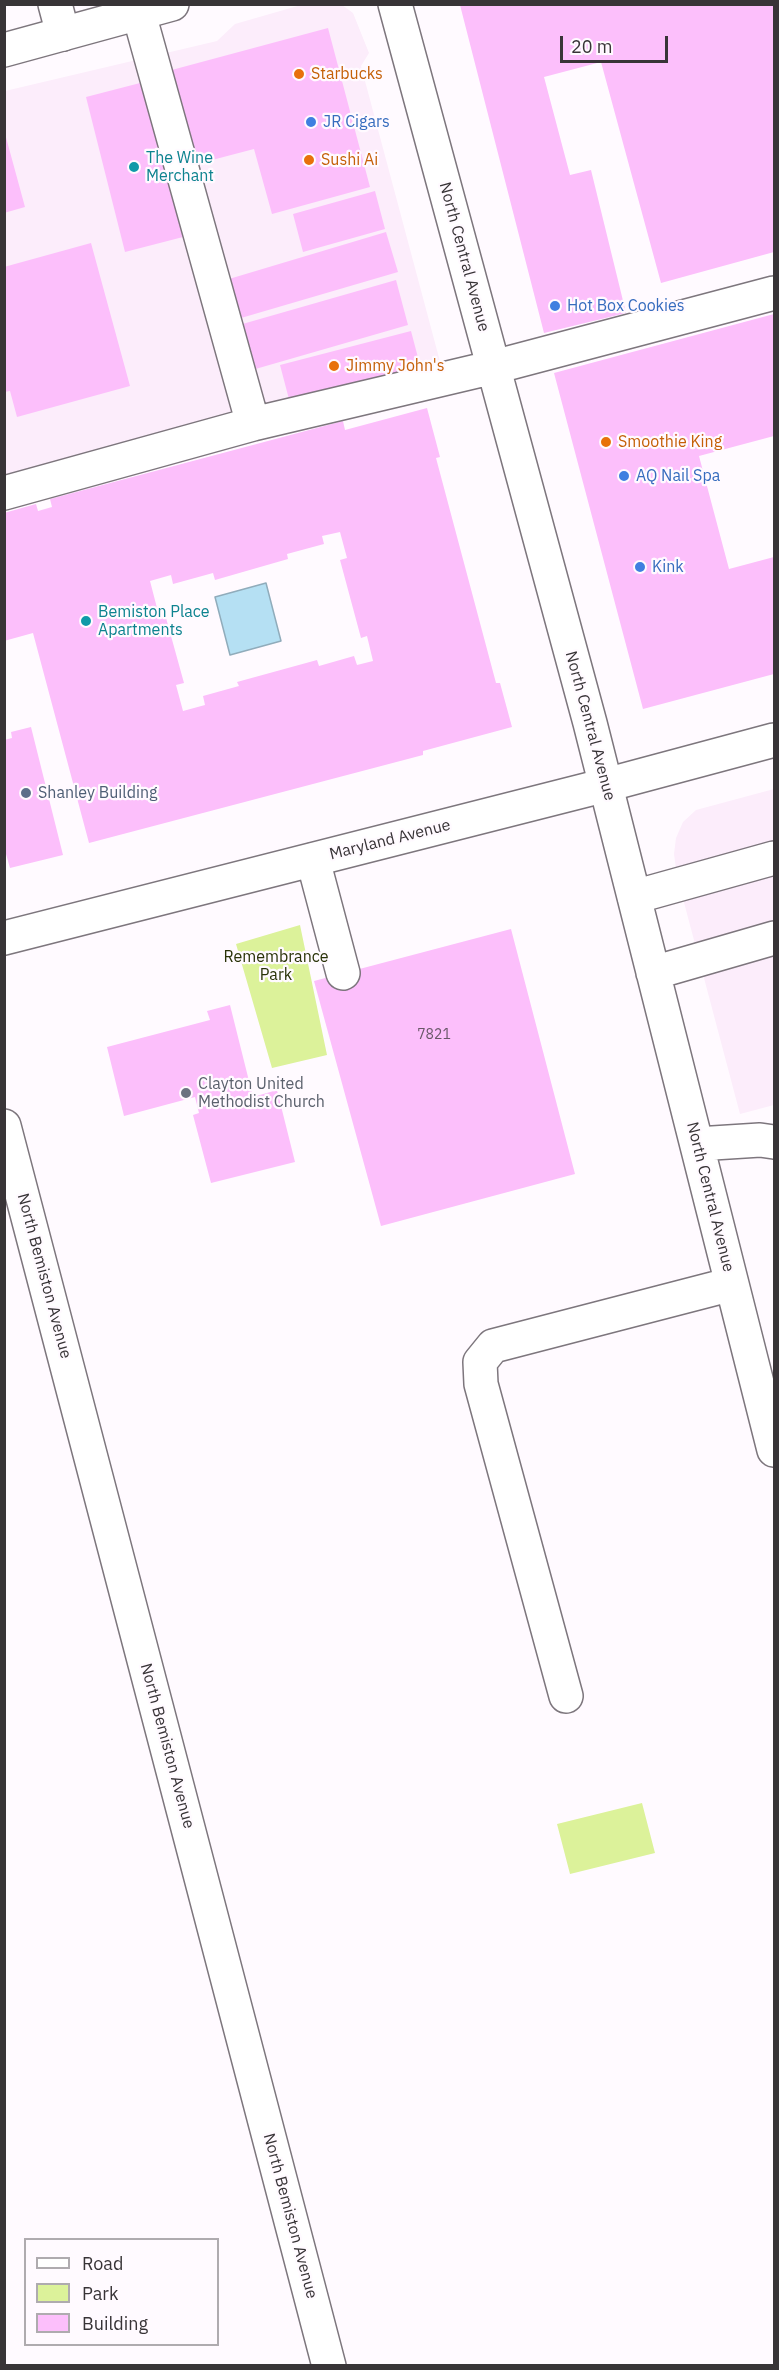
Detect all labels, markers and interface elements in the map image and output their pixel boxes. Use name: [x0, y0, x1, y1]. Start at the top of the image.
scale bar: [563, 24, 671, 62]
text: 20 m: [571, 35, 613, 58]
place label: Starbucks: [311, 64, 383, 84]
marker: Starbucks: [292, 67, 306, 81]
place label: JR Cigars: [323, 112, 390, 132]
marker: JR Cigars: [304, 115, 318, 129]
place label: The Wine Merchant: [146, 148, 214, 186]
place label: Sushi Ai: [321, 150, 378, 170]
marker: Sushi Ai: [302, 153, 316, 167]
marker: The Wine Merchant: [127, 160, 141, 174]
street label: North Central Avenue: [435, 180, 493, 334]
place label: Hot Box Cookies: [567, 296, 685, 316]
marker: Hot Box Cookies: [548, 299, 562, 313]
place label: Jimmy John's: [346, 356, 444, 376]
marker: Jimmy John's: [327, 359, 341, 373]
place label: Smoothie King: [618, 432, 722, 452]
marker: Smoothie King: [599, 435, 613, 449]
place label: AQ Nail Spa: [636, 466, 720, 486]
marker: AQ Nail Spa: [617, 469, 631, 483]
place label: Kink: [652, 557, 684, 577]
marker: Kink: [633, 560, 647, 574]
place label: Bemiston Place Apartments: [98, 602, 210, 640]
marker: Bemiston Place Apartments: [79, 614, 93, 628]
street label: North Central Avenue: [561, 649, 619, 803]
place label: Shanley Building: [38, 783, 158, 803]
marker: Shanley Building: [19, 786, 33, 800]
street label: Maryland Avenue: [328, 816, 452, 864]
park label: Remembrance Park: [224, 947, 328, 985]
house number: 7821: [417, 1027, 451, 1043]
place label: Clayton United Methodist Church: [198, 1074, 325, 1112]
marker: Clayton United Methodist Church: [179, 1086, 193, 1100]
street label: North Central Avenue: [682, 1120, 738, 1274]
street label: North Bemiston Avenue: [13, 1191, 75, 1361]
street label: North Bemiston Avenue: [136, 1661, 198, 1831]
street label: North Bemiston Avenue: [259, 2131, 321, 2301]
legend: [24, 2238, 219, 2346]
text: Road: [82, 2252, 123, 2275]
text: Park: [82, 2282, 118, 2305]
text: Building: [82, 2312, 148, 2335]

